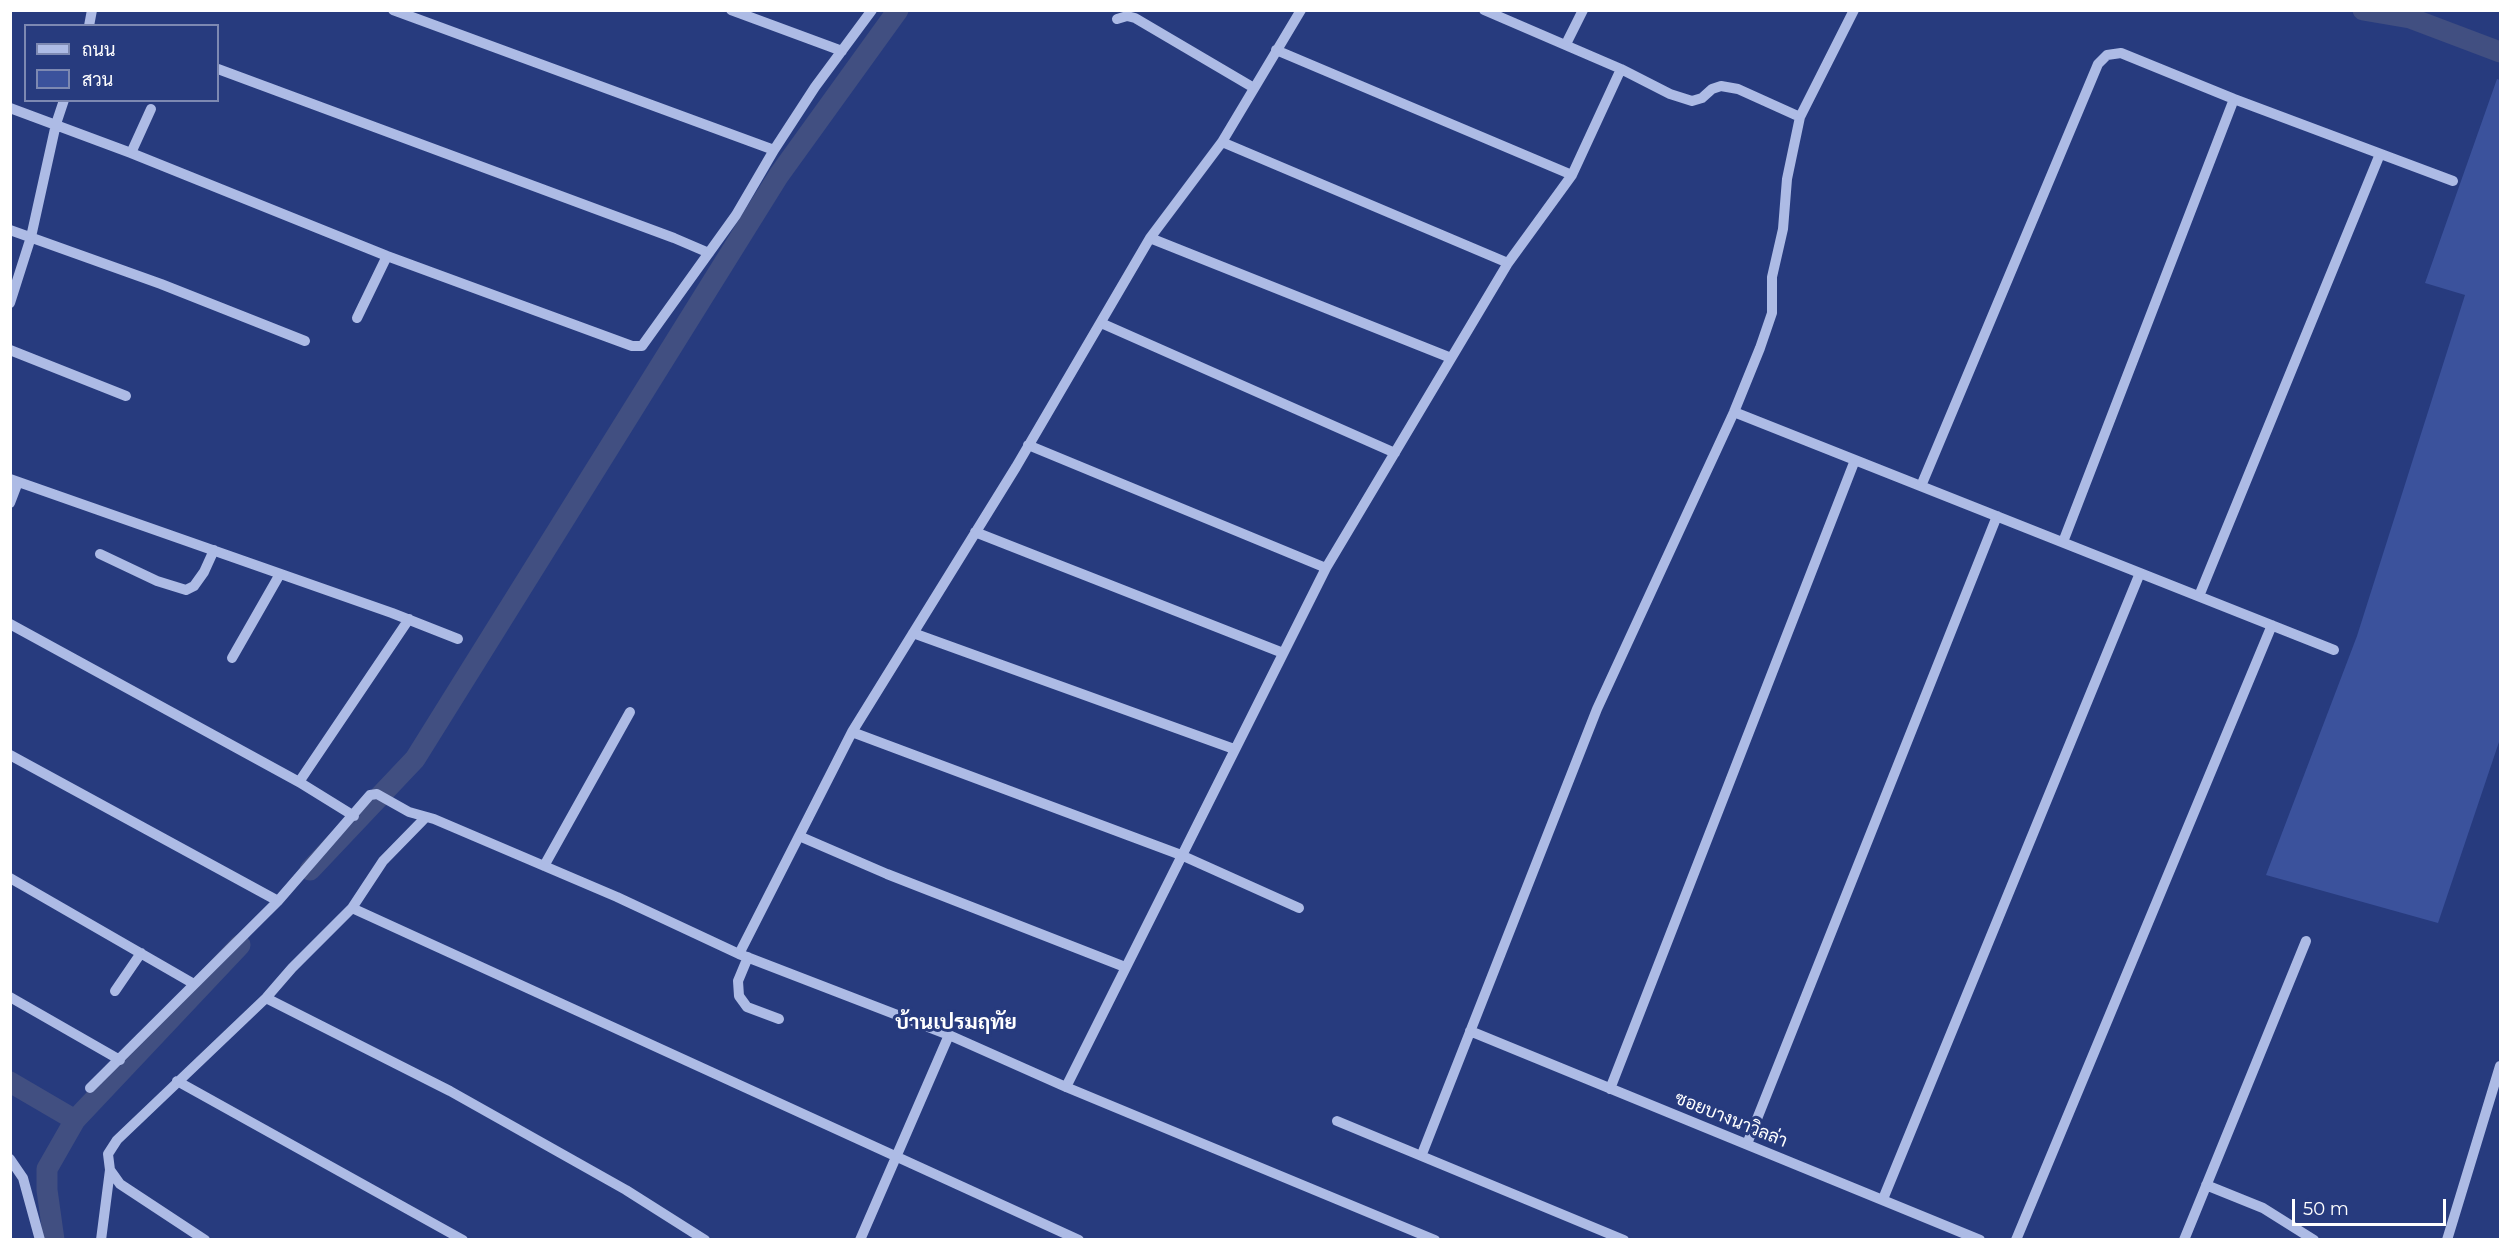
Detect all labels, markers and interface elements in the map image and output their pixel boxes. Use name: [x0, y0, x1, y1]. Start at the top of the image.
legend: [24, 24, 219, 102]
text: ถนน: [82, 39, 115, 61]
text: สวน: [82, 69, 113, 91]
district label: บ้านเปรมฤทัย: [895, 1010, 1017, 1036]
street label: ซอยบางนาวิลล่า: [1672, 1088, 1790, 1152]
scale bar: [2295, 1187, 2450, 1225]
text: 50 m: [2303, 1198, 2349, 1220]

